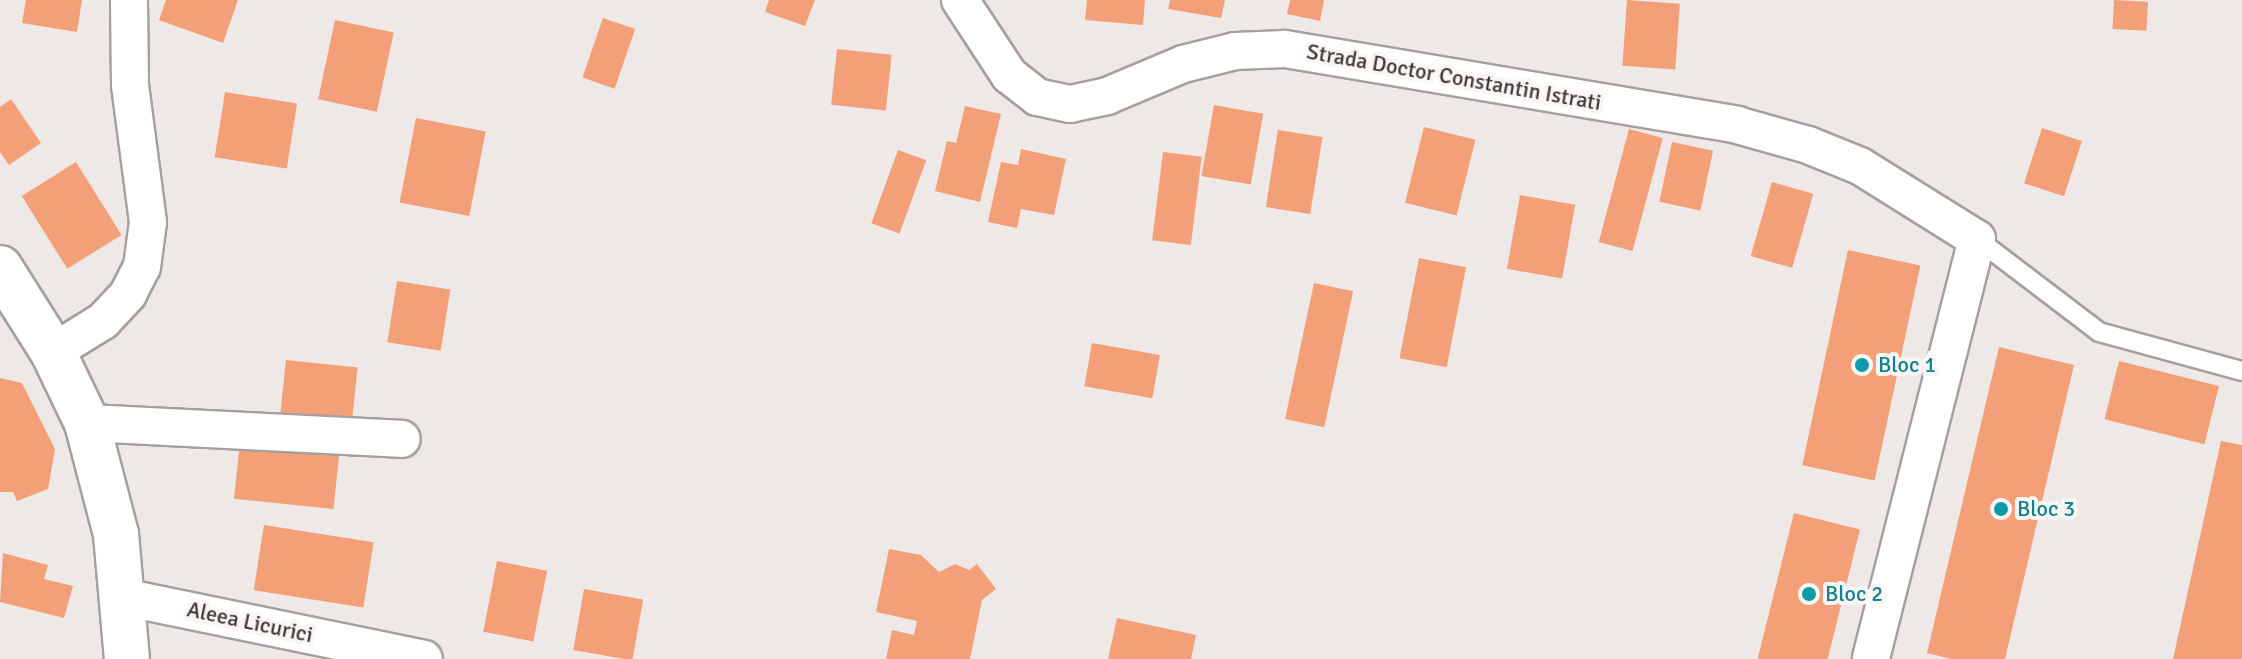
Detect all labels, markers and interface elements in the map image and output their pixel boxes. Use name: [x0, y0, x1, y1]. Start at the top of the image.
street label: Strada Doctor Constantin Istrati: [1305, 38, 1603, 116]
place label: Bloc 1: [1878, 352, 1936, 378]
marker: Bloc 1: [1853, 356, 1871, 374]
place label: Bloc 3: [2017, 496, 2075, 522]
marker: Bloc 3: [1992, 500, 2010, 518]
place label: Bloc 2: [1825, 581, 1883, 607]
marker: Bloc 2: [1800, 585, 1818, 603]
street label: Aleea Licurici: [185, 596, 315, 648]

